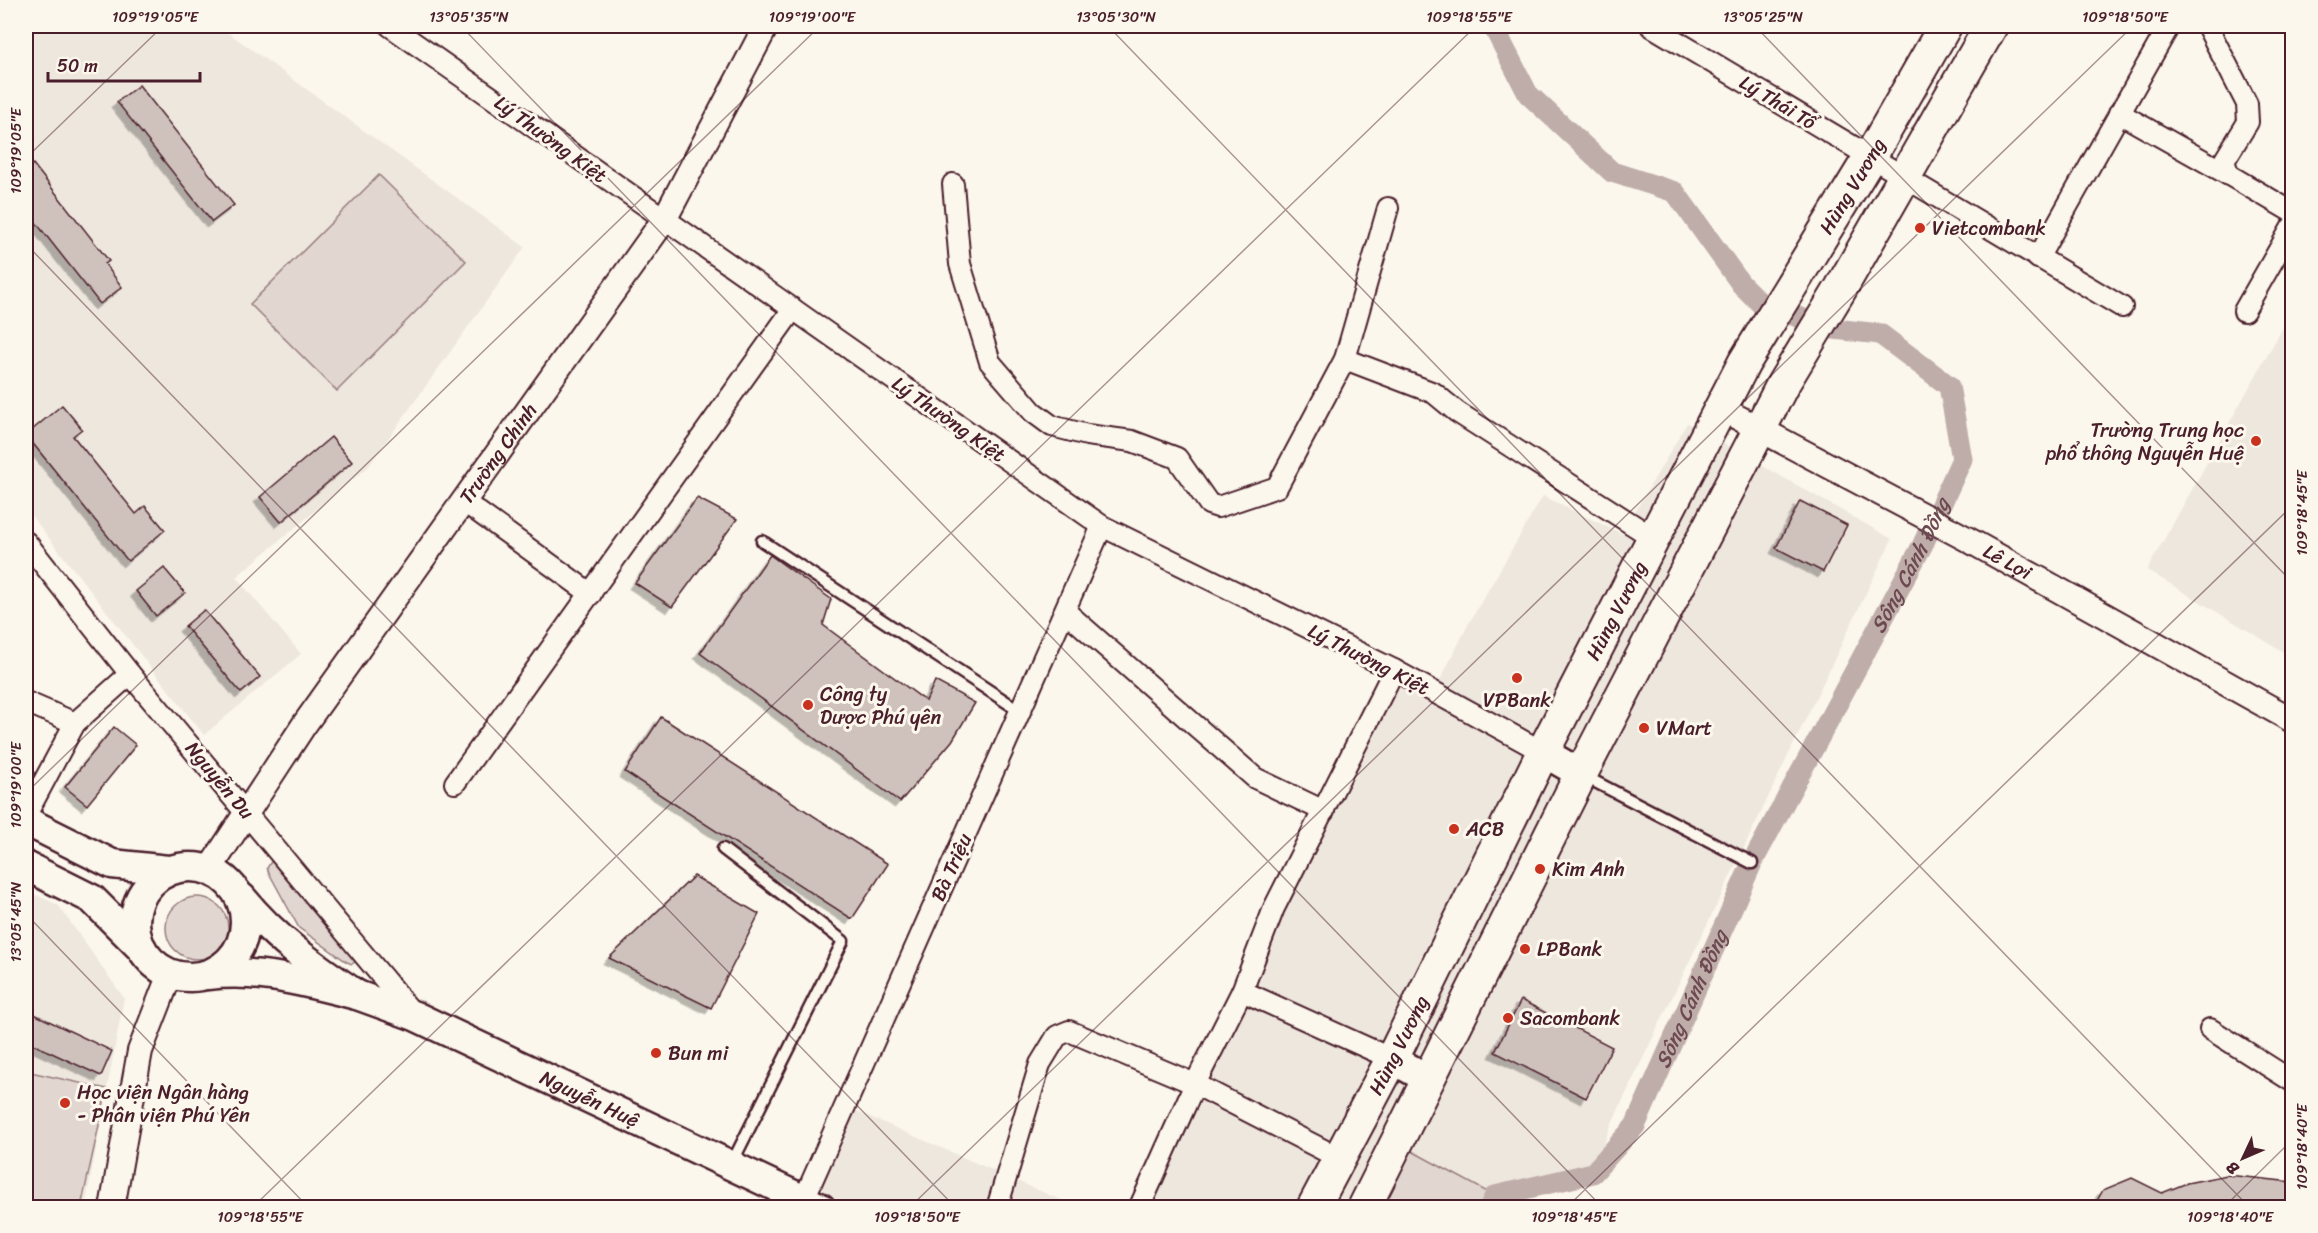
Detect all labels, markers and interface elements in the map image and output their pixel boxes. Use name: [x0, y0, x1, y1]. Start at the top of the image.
text: 109°19'05"E: [112, 4, 200, 30]
text: 13°05'35"N: [429, 4, 509, 30]
text: 109°19'00"E: [769, 4, 857, 30]
text: 13°05'30"N: [1076, 4, 1156, 30]
text: 109°18'55"E: [1426, 4, 1513, 30]
text: 13°05'25"N: [1723, 4, 1803, 30]
text: 109°18'50"E: [2082, 4, 2170, 30]
scale bar: [48, 45, 200, 83]
text: 50 m: [57, 50, 98, 82]
street label: Lý Thái Tổ: [1732, 66, 1826, 141]
street label: Lý Thường Kiệt: [487, 86, 615, 193]
text: 109°19'05"E: [3, 106, 29, 194]
street label: Hùng Vương: [1810, 131, 1896, 242]
place label: Vietcombank: [1932, 211, 2046, 246]
marker: Vietcombank: [1913, 221, 1927, 235]
street label: Lý Thường Kiệt: [884, 367, 1013, 472]
street label: Trường Chinh: [450, 396, 546, 512]
place label: Trường Trung học phổ thông Nguyễn Huệ: [2045, 413, 2245, 471]
marker: Trường Trung học phổ thông Nguyễn Huệ: [2249, 434, 2263, 448]
text: 109°18'45"E: [2289, 468, 2315, 556]
water label: Sông Cánh Đồng: [1860, 489, 1962, 640]
street label: Lê Lợi: [1976, 534, 2040, 590]
street label: Hùng Vương: [1576, 555, 1657, 667]
street label: Lý Thường Kiệt: [1302, 614, 1436, 705]
marker: VPBank: [1510, 671, 1524, 685]
place label: Công ty Dược Phú yên: [820, 677, 941, 735]
place label: VPBank: [1483, 683, 1551, 718]
marker: Công ty Dược Phú yên: [801, 698, 815, 712]
place label: VMart: [1656, 711, 1712, 746]
marker: VMart: [1637, 721, 1651, 735]
street label: Nguyễn Du: [176, 733, 263, 828]
text: 109°19'00"E: [3, 740, 29, 828]
place label: ACB: [1465, 812, 1505, 847]
marker: ACB: [1447, 822, 1461, 836]
street label: Bà Triệu: [921, 827, 982, 907]
place label: Kim Anh: [1552, 852, 1625, 887]
marker: Kim Anh: [1533, 862, 1547, 876]
text: 13°05'45"N: [3, 881, 29, 962]
water label: Sông Cánh Đồng: [1644, 922, 1740, 1074]
place label: LPBank: [1537, 932, 1603, 967]
marker: LPBank: [1518, 942, 1532, 956]
street label: Hùng Vương: [1359, 989, 1439, 1102]
place label: Sacombank: [1520, 1001, 1621, 1036]
marker: Sacombank: [1501, 1011, 1515, 1025]
place label: Bun mi: [668, 1036, 730, 1071]
marker: Bun mi: [649, 1046, 663, 1060]
street label: Nguyễn Huệ: [534, 1060, 646, 1138]
place label: Học viện Ngân hàng - Phân viện Phú Yên: [77, 1075, 250, 1133]
marker: Học viện Ngân hàng - Phân viện Phú Yên: [58, 1096, 72, 1110]
text: 109°18'40"E: [2289, 1102, 2315, 1190]
north arrow: [2213, 1128, 2273, 1188]
text: B: [2218, 1154, 2247, 1182]
text: 109°18'55"E: [217, 1204, 304, 1230]
text: 109°18'50"E: [874, 1204, 962, 1230]
text: 109°18'45"E: [1531, 1204, 1619, 1230]
text: 109°18'40"E: [2187, 1204, 2275, 1230]

